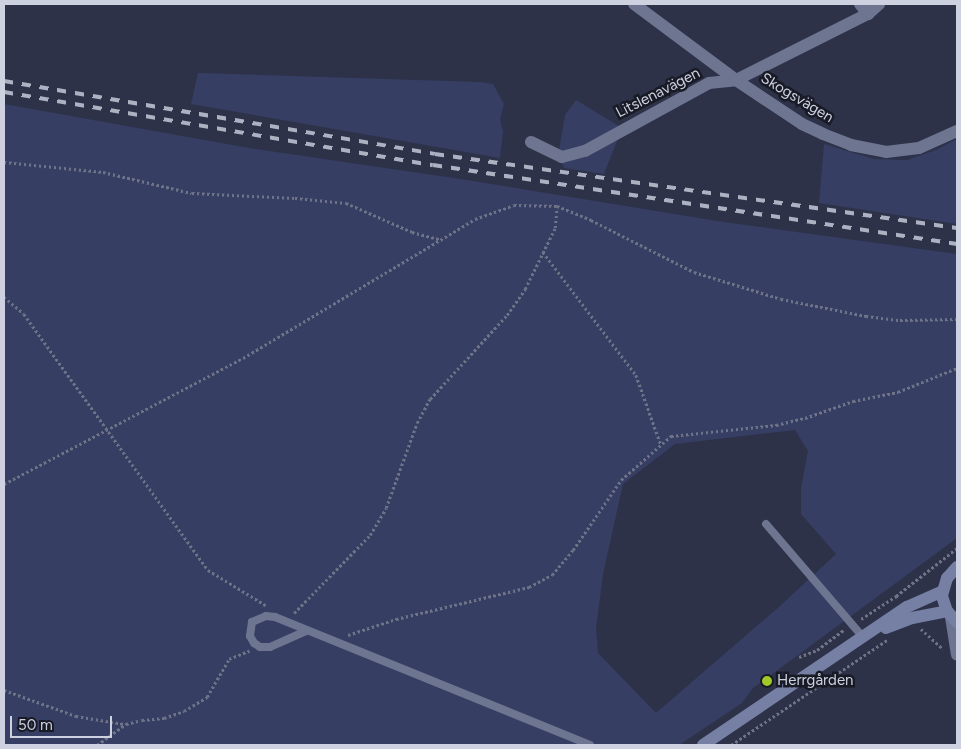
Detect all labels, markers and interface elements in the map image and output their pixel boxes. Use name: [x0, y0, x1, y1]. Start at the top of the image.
street label: Litslenavägen: [613, 64, 703, 122]
street label: Skogsvägen: [757, 69, 837, 127]
place label: Herrgården: [777, 672, 853, 690]
marker: Herrgården: [761, 675, 773, 687]
scale bar: [12, 706, 115, 738]
text: 50 m: [18, 716, 53, 734]

